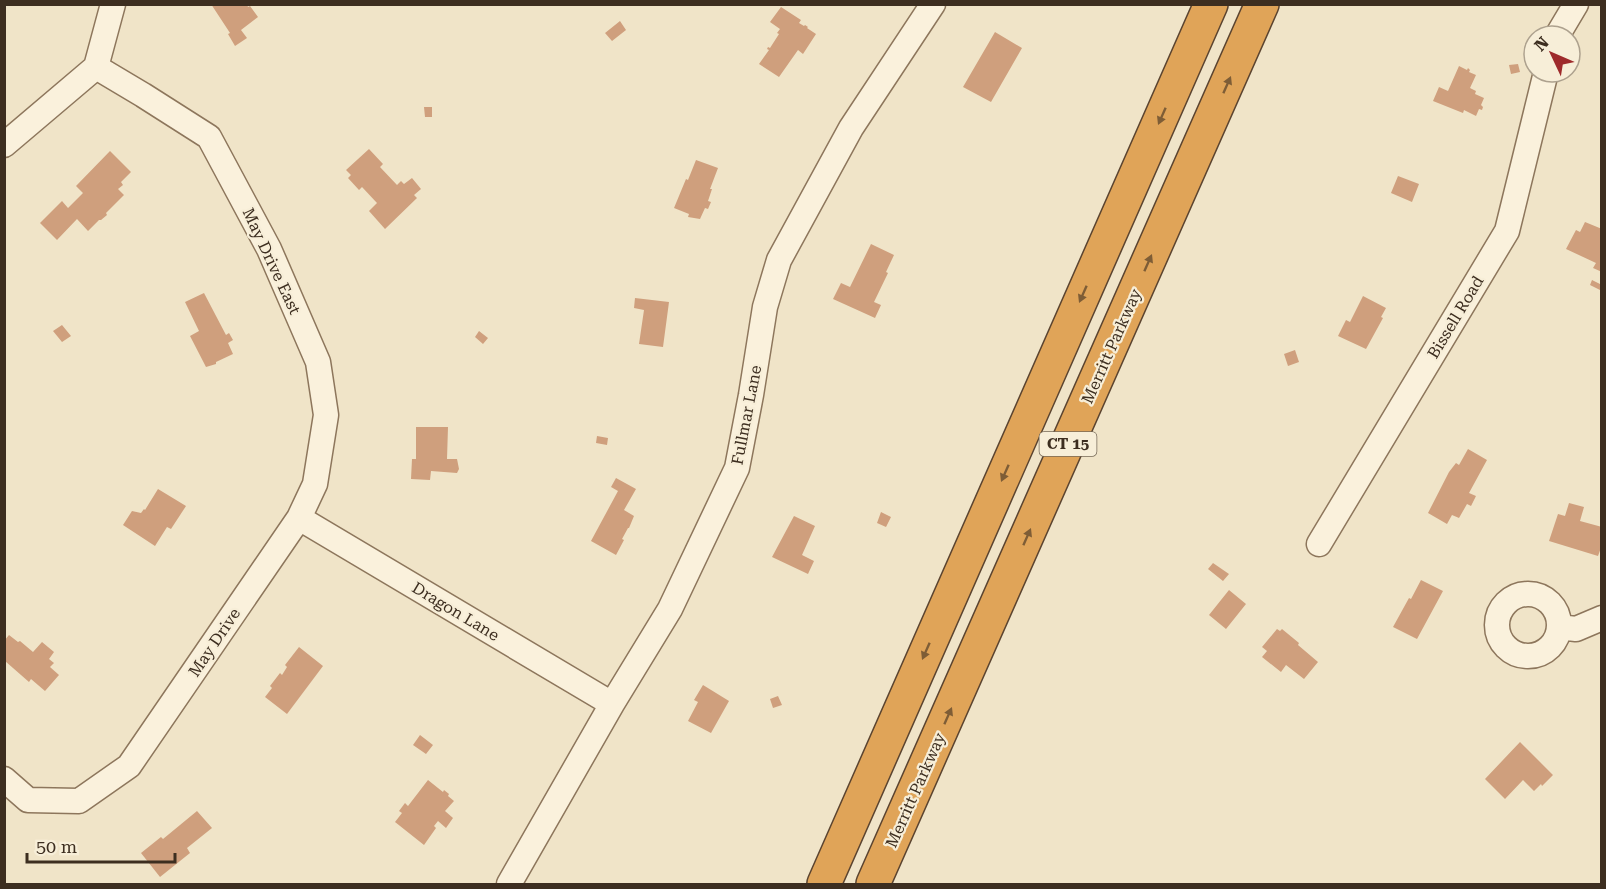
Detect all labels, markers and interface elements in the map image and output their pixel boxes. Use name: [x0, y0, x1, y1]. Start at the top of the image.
north arrow: [1522, 24, 1582, 84]
text: N: [1530, 33, 1553, 55]
one-way arrow: [1222, 76, 1231, 93]
one-way arrow: [1157, 107, 1167, 125]
street label: May Drive East: [239, 205, 305, 317]
one-way arrow: [1144, 254, 1153, 272]
street label: Bissell Road: [1423, 273, 1487, 362]
street label: Merritt Parkway: [1078, 285, 1146, 407]
one-way arrow: [1079, 286, 1088, 303]
street label: Fullmar Lane: [728, 363, 766, 467]
road number: CT 15: [1040, 432, 1096, 456]
one-way arrow: [1000, 464, 1010, 482]
one-way arrow: [1022, 529, 1031, 546]
street label: Dragon Lane: [409, 578, 503, 645]
street label: May Drive: [185, 604, 244, 680]
one-way arrow: [922, 643, 931, 660]
one-way arrow: [943, 706, 953, 724]
street label: Merritt Parkway: [882, 729, 950, 851]
scale bar: [27, 826, 176, 864]
text: 50 m: [36, 836, 77, 857]

